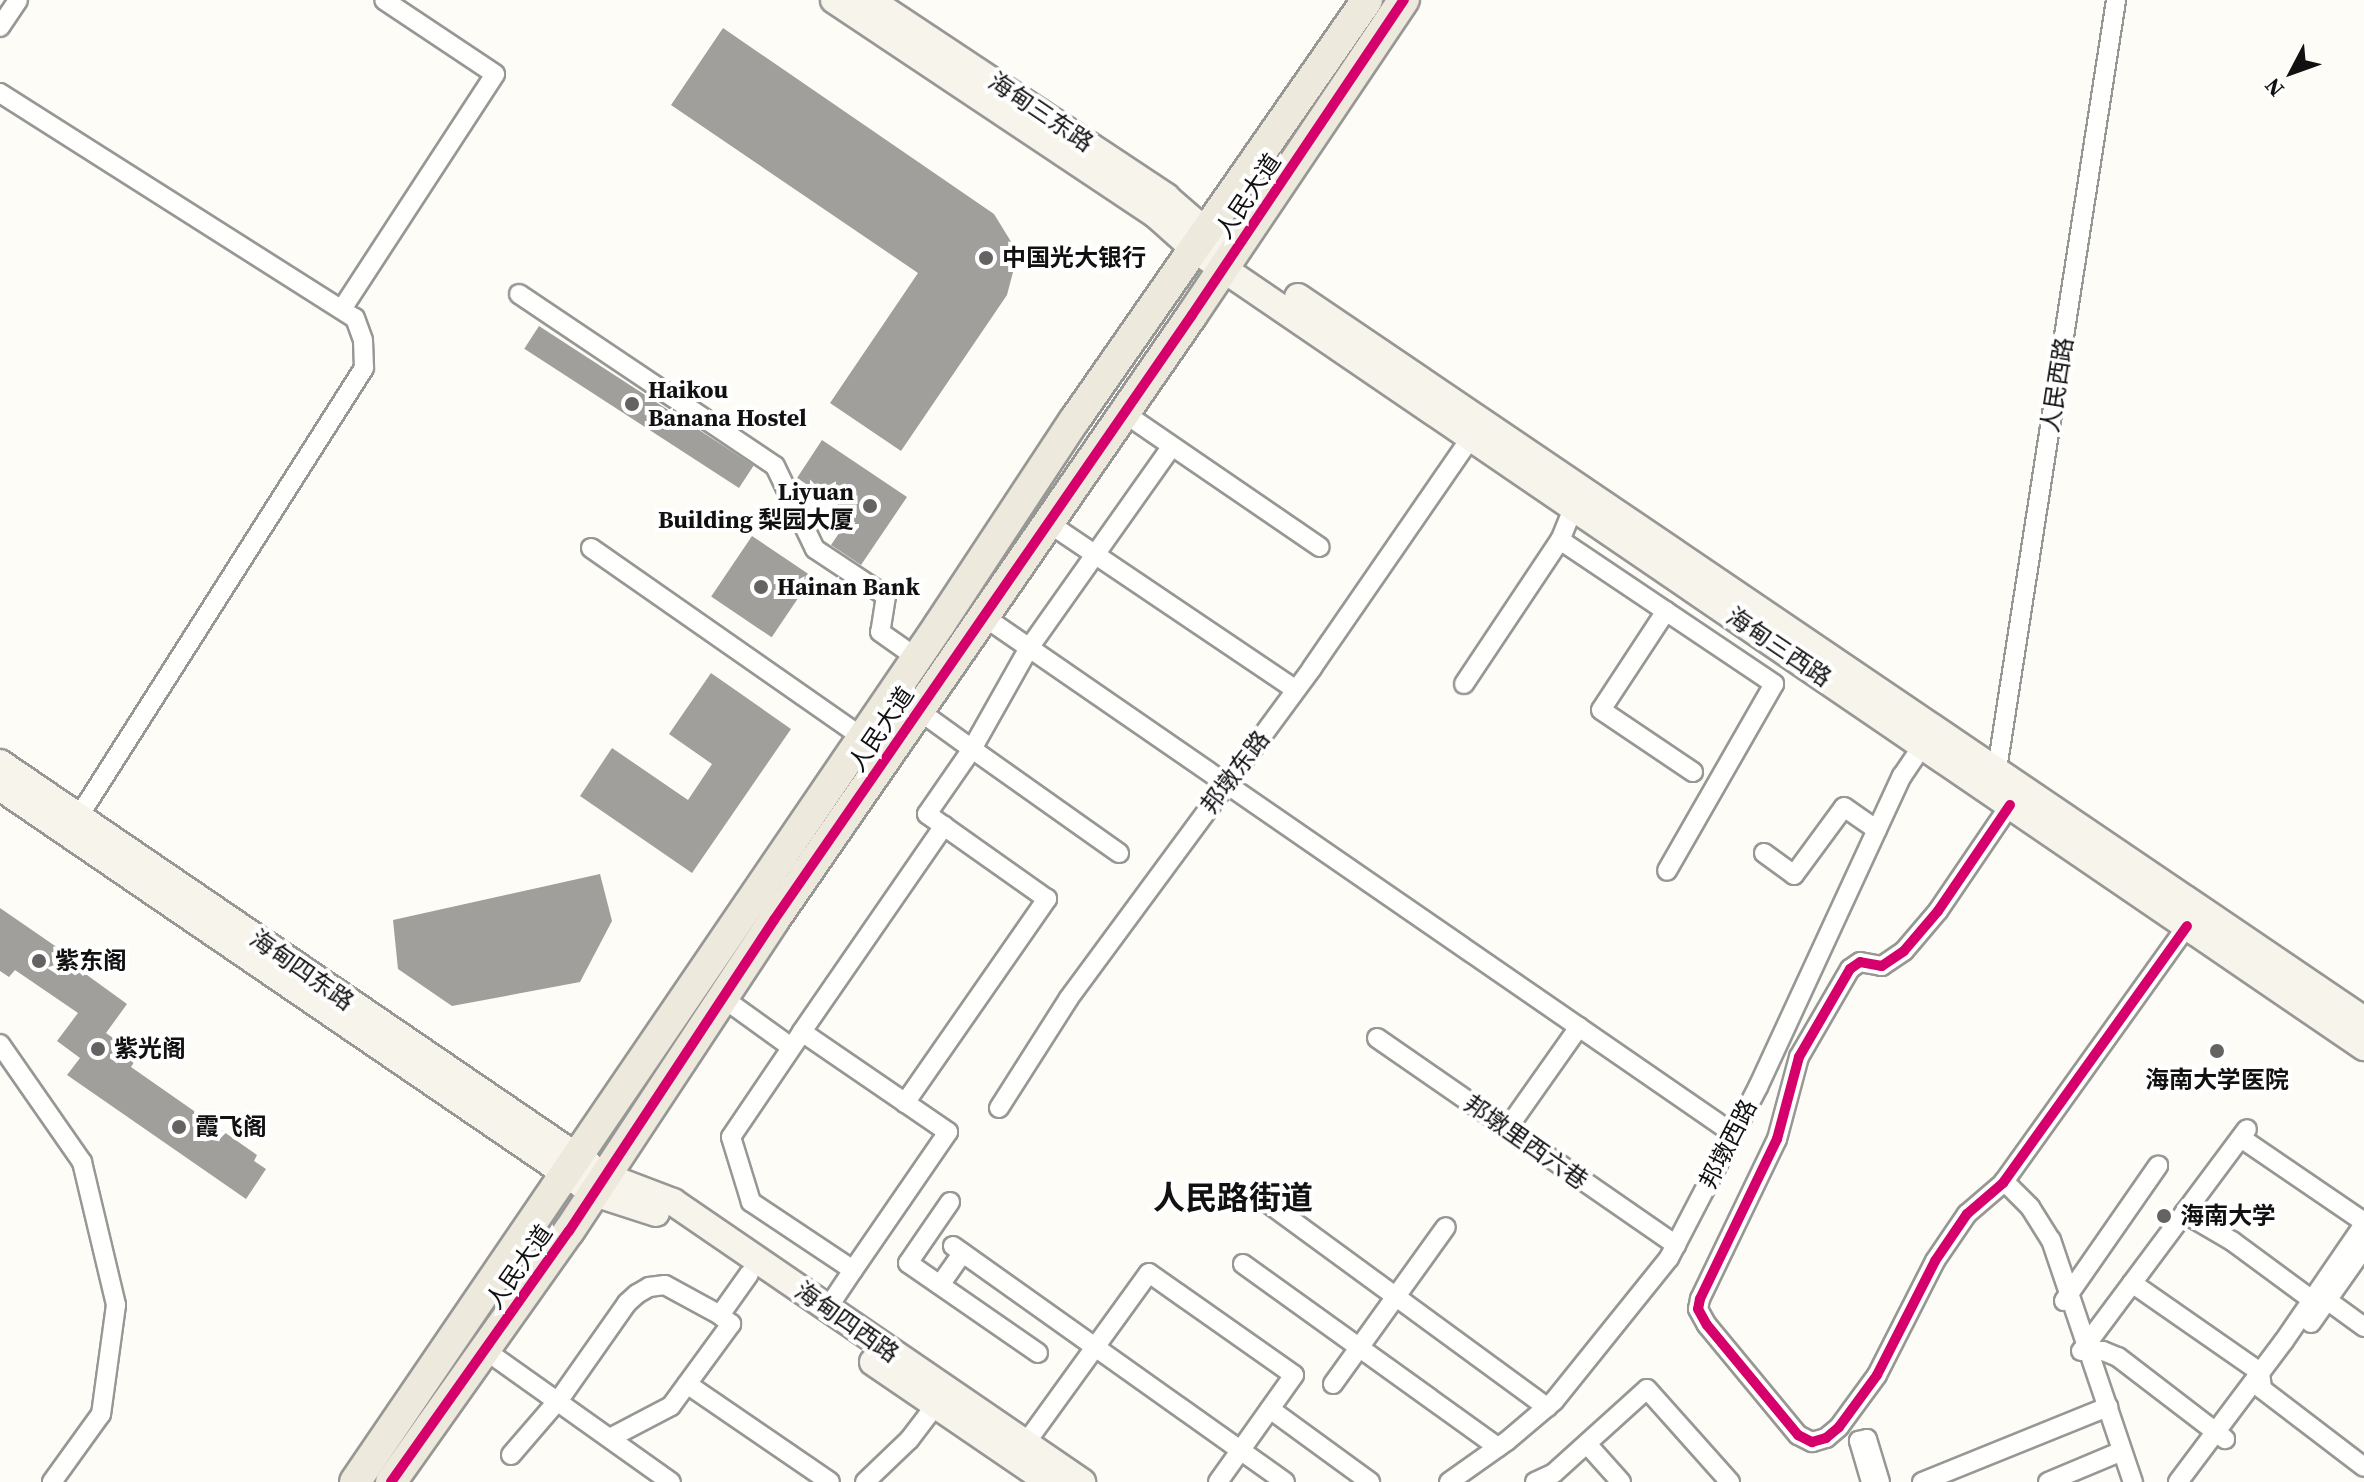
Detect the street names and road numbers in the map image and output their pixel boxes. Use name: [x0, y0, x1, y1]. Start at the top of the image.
street label: 海甸三东路: [983, 67, 1099, 157]
street label: 人民大道: [1209, 148, 1287, 244]
street label: 人民西路: [2035, 335, 2079, 435]
street label: 海甸三西路: [1721, 602, 1837, 692]
street label: 人民大道: [842, 681, 920, 777]
street label: 邦墩东路: [1195, 725, 1275, 819]
street label: 海甸四东路: [245, 924, 359, 1016]
street label: 邦墩里西六巷: [1459, 1089, 1593, 1195]
street label: 邦墩西路: [1693, 1095, 1763, 1193]
street label: 人民大道: [480, 1219, 558, 1315]
street label: 海甸四西路: [790, 1276, 904, 1368]

